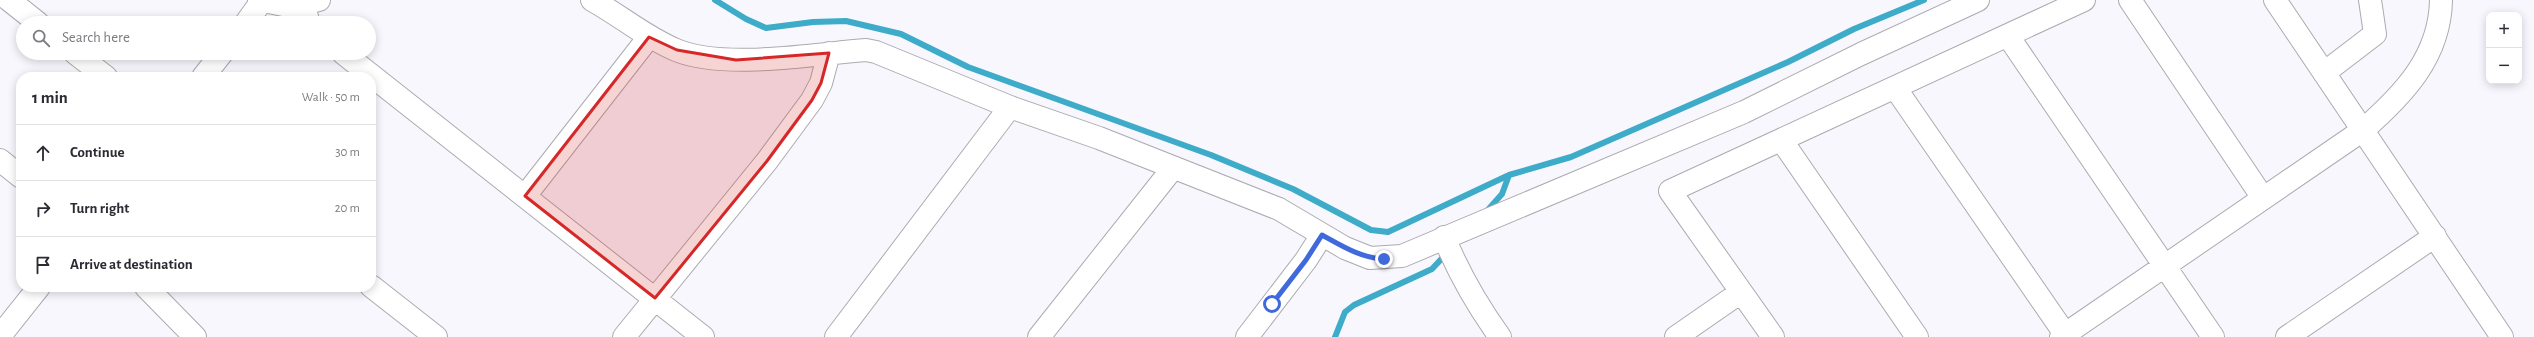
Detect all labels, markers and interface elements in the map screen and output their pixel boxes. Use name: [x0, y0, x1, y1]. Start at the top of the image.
map controls: [2486, 12, 2522, 84]
button: +: [2486, 12, 2522, 48]
search box: [16, 16, 376, 60]
icon: search: [30, 27, 52, 49]
text: Search here: [62, 30, 130, 45]
button: −: [2486, 48, 2522, 84]
text: 1 min: [32, 89, 68, 106]
text: Walk · 50 m: [302, 91, 360, 104]
icon: ahead: [32, 142, 54, 164]
text: Continue: [70, 145, 125, 160]
text: 30 m: [335, 146, 360, 159]
icon: right: [32, 198, 54, 220]
text: Turn right: [70, 201, 129, 216]
text: 20 m: [335, 202, 360, 215]
route end: [1375, 250, 1393, 268]
icon: arrive: [32, 254, 54, 276]
text: Arrive at destination: [70, 257, 193, 272]
route start: [1263, 295, 1281, 313]

